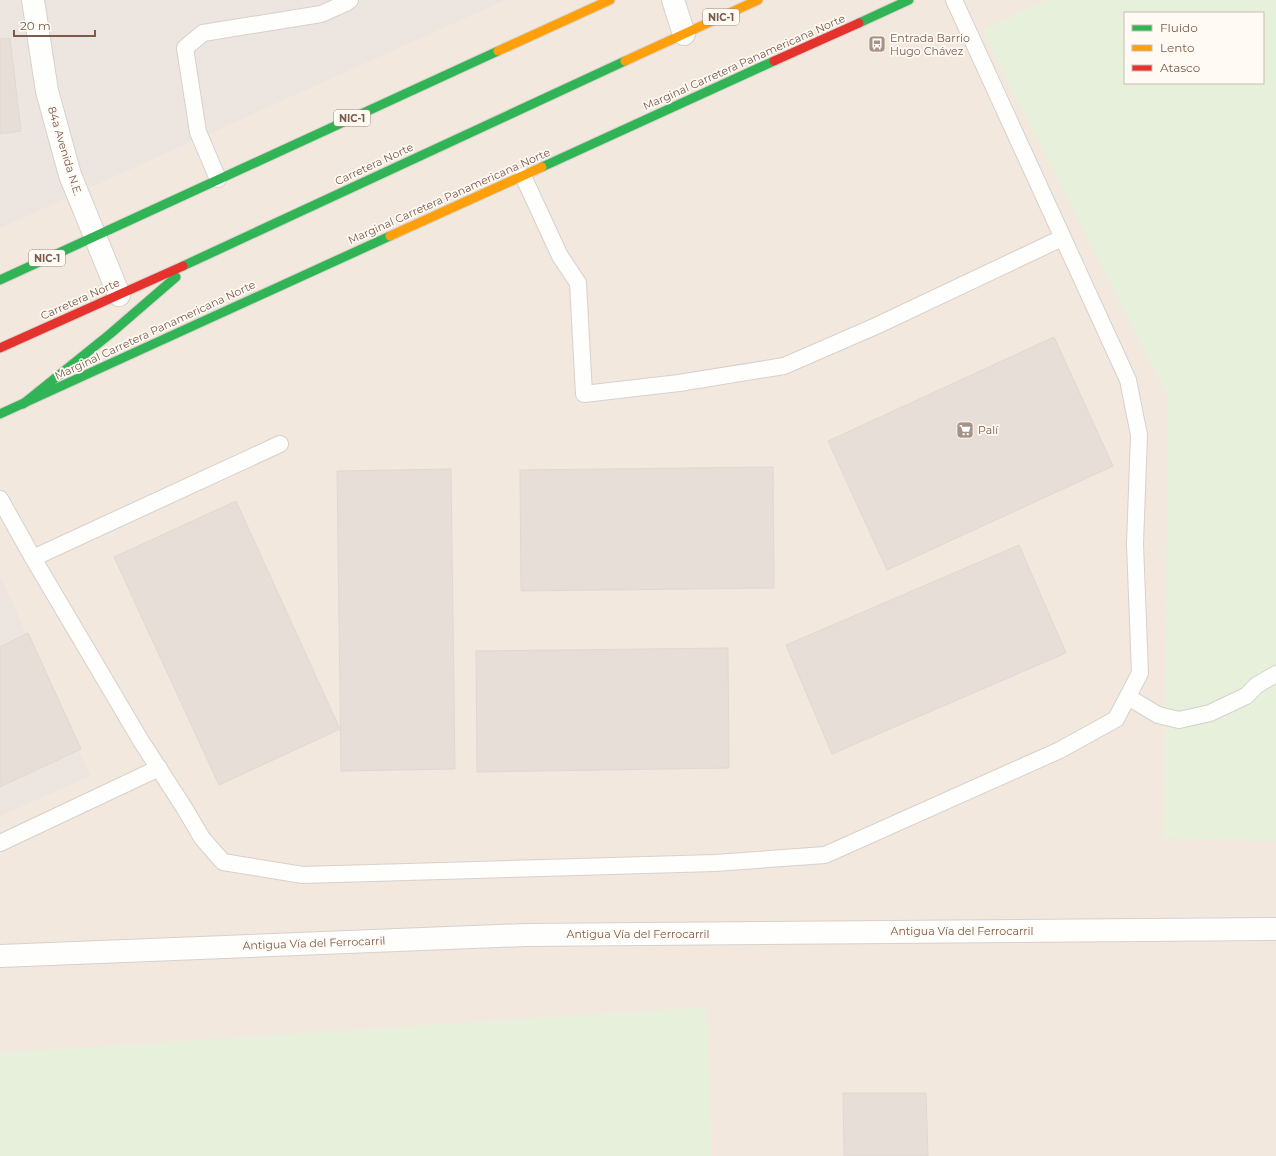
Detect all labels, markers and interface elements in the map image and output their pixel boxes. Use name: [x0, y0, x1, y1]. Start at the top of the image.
road number: NIC-1: [703, 9, 739, 25]
street label: Marginal Carretera Panamericana Norte: [641, 11, 848, 113]
scale bar: [14, 12, 95, 38]
legend: [1124, 12, 1264, 84]
text: 20 m: [20, 18, 51, 33]
text: Fluido: [1160, 20, 1198, 35]
place label: Entrada Barrio Hugo Chávez: [890, 31, 970, 58]
bus stop icon: Entrada Barrio Hugo Chávez: [867, 34, 887, 54]
text: Lento: [1160, 40, 1195, 55]
text: Atasco: [1160, 60, 1200, 75]
street label: 84a Avenida N.E.: [45, 105, 85, 197]
road number: NIC-1: [334, 110, 370, 126]
street label: Carretera Norte: [333, 140, 416, 188]
street label: Marginal Carretera Panamericana Norte: [346, 145, 553, 247]
road number: NIC-1: [29, 250, 65, 266]
street label: Carretera Norte: [38, 275, 122, 323]
street label: Marginal Carretera Panamericana Norte: [52, 277, 258, 383]
supermarket icon: Palí: [955, 420, 975, 440]
place label: Palí: [978, 423, 999, 437]
street label: Antigua Vía del Ferrocarril: [891, 924, 1033, 938]
street label: Antigua Vía del Ferrocarril: [567, 927, 709, 941]
street label: Antigua Vía del Ferrocarril: [242, 934, 386, 952]

